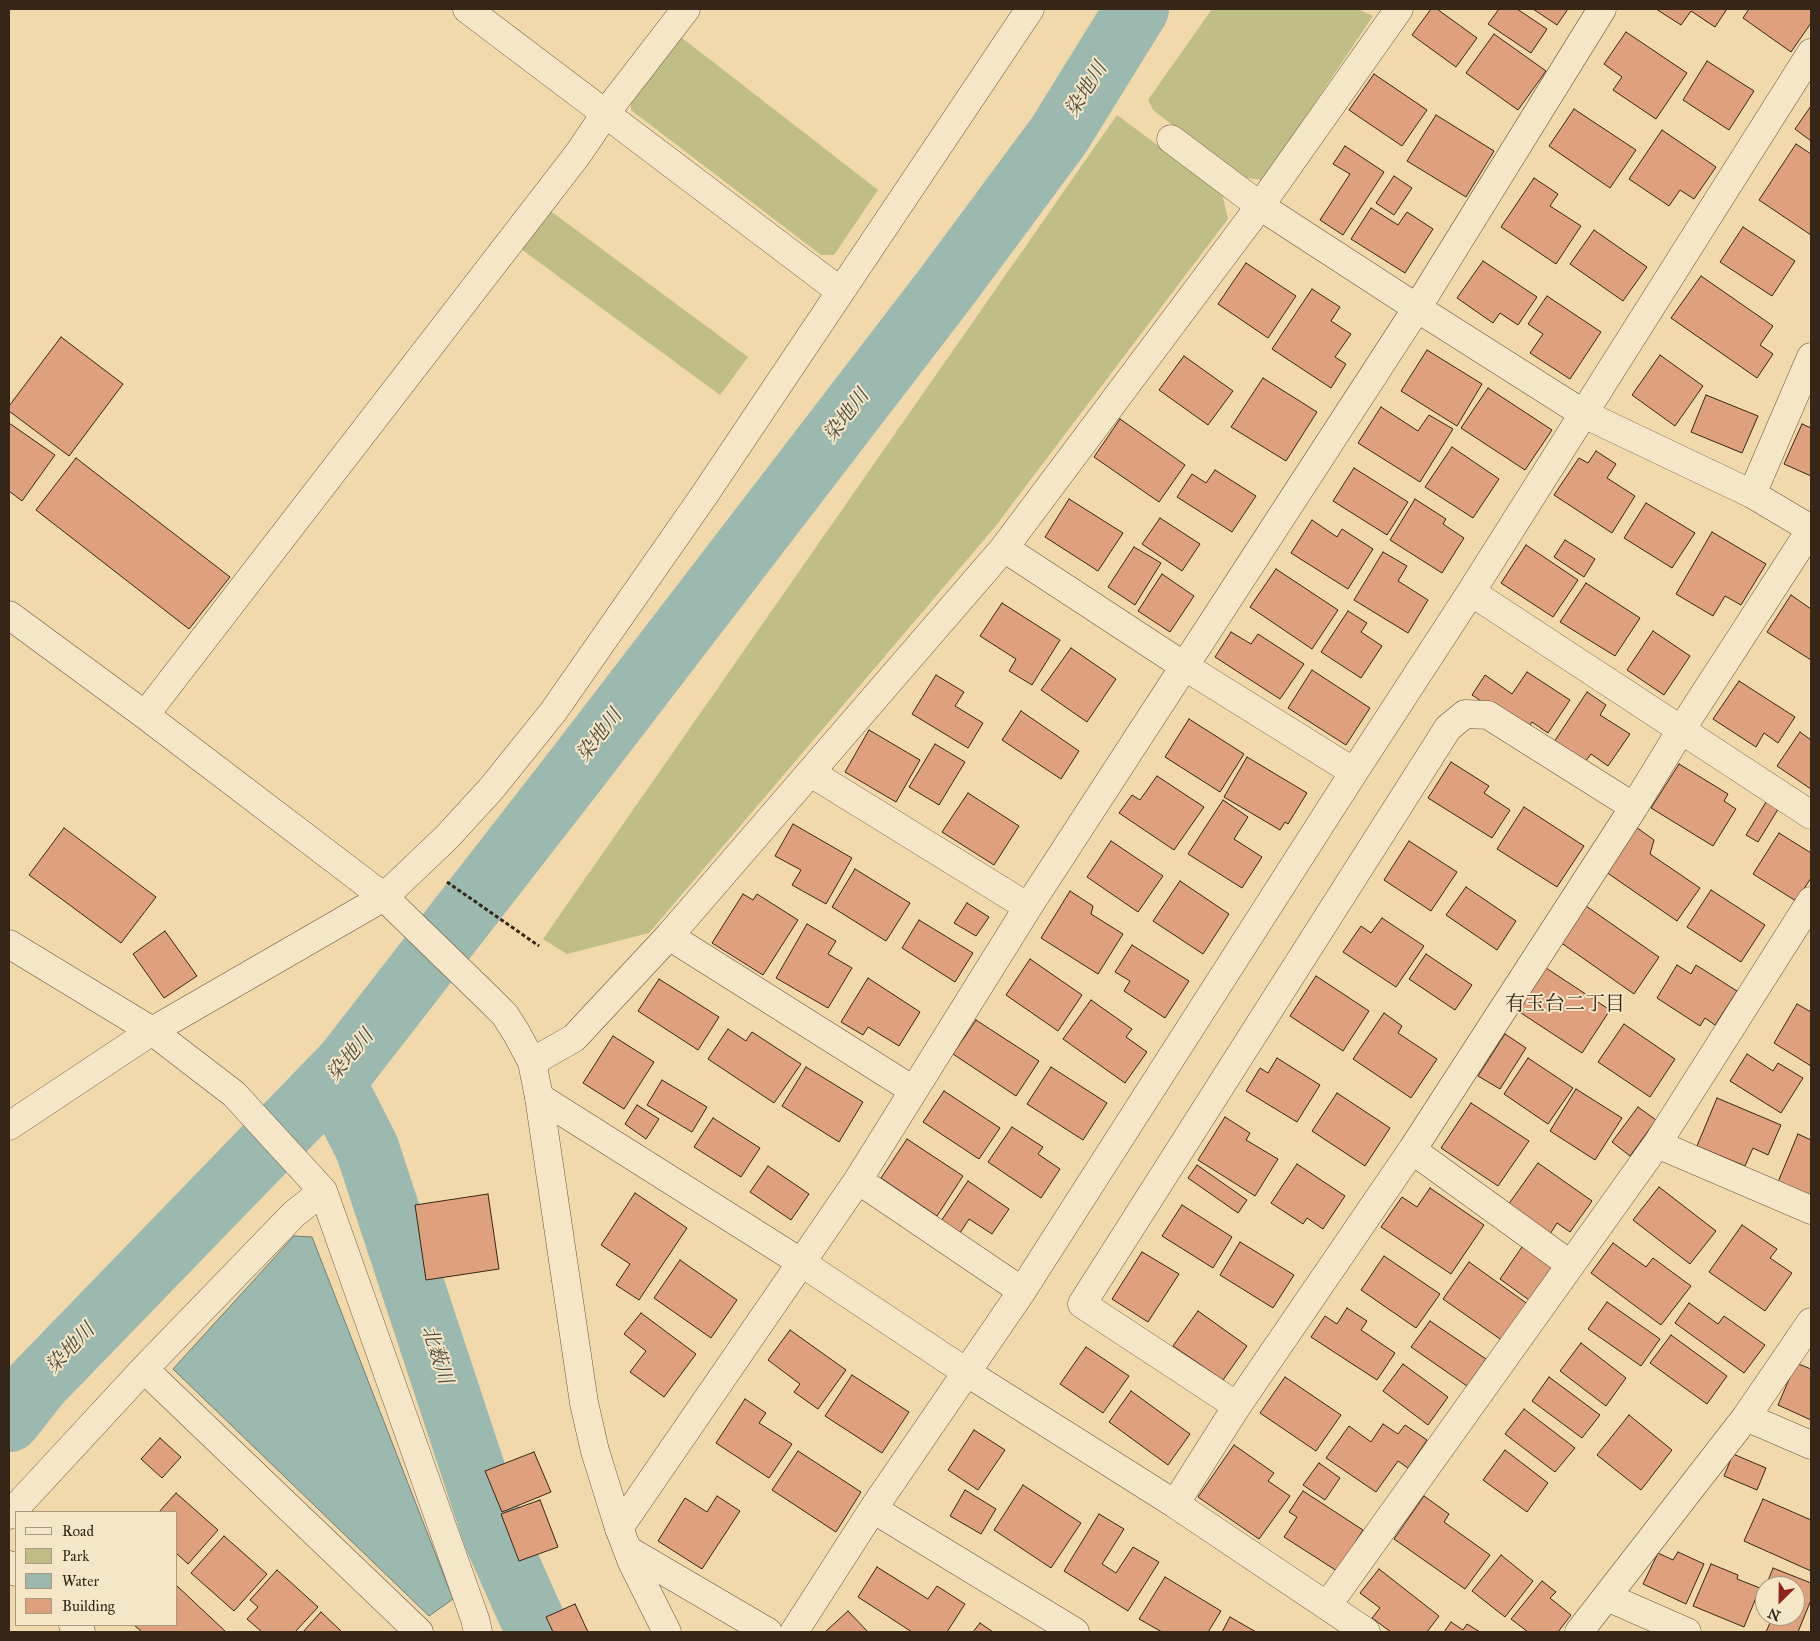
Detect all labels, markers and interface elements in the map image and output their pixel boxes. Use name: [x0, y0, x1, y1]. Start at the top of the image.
water label: 染地川: [1061, 58, 1113, 122]
water label: 染地川: [819, 385, 875, 447]
water label: 染地川: [572, 705, 628, 767]
district label: 有玉台二丁目: [1505, 993, 1625, 1017]
water label: 染地川: [323, 1025, 379, 1087]
water label: 染地川: [42, 1319, 100, 1379]
water label: 北薮川: [415, 1323, 457, 1387]
legend: [15, 1511, 178, 1626]
text: Road: [62, 1522, 94, 1540]
text: Park: [62, 1547, 89, 1565]
text: Water: [62, 1572, 99, 1590]
north arrow: [1755, 1576, 1805, 1626]
text: Building: [62, 1597, 115, 1615]
text: N: [1766, 1604, 1783, 1624]

